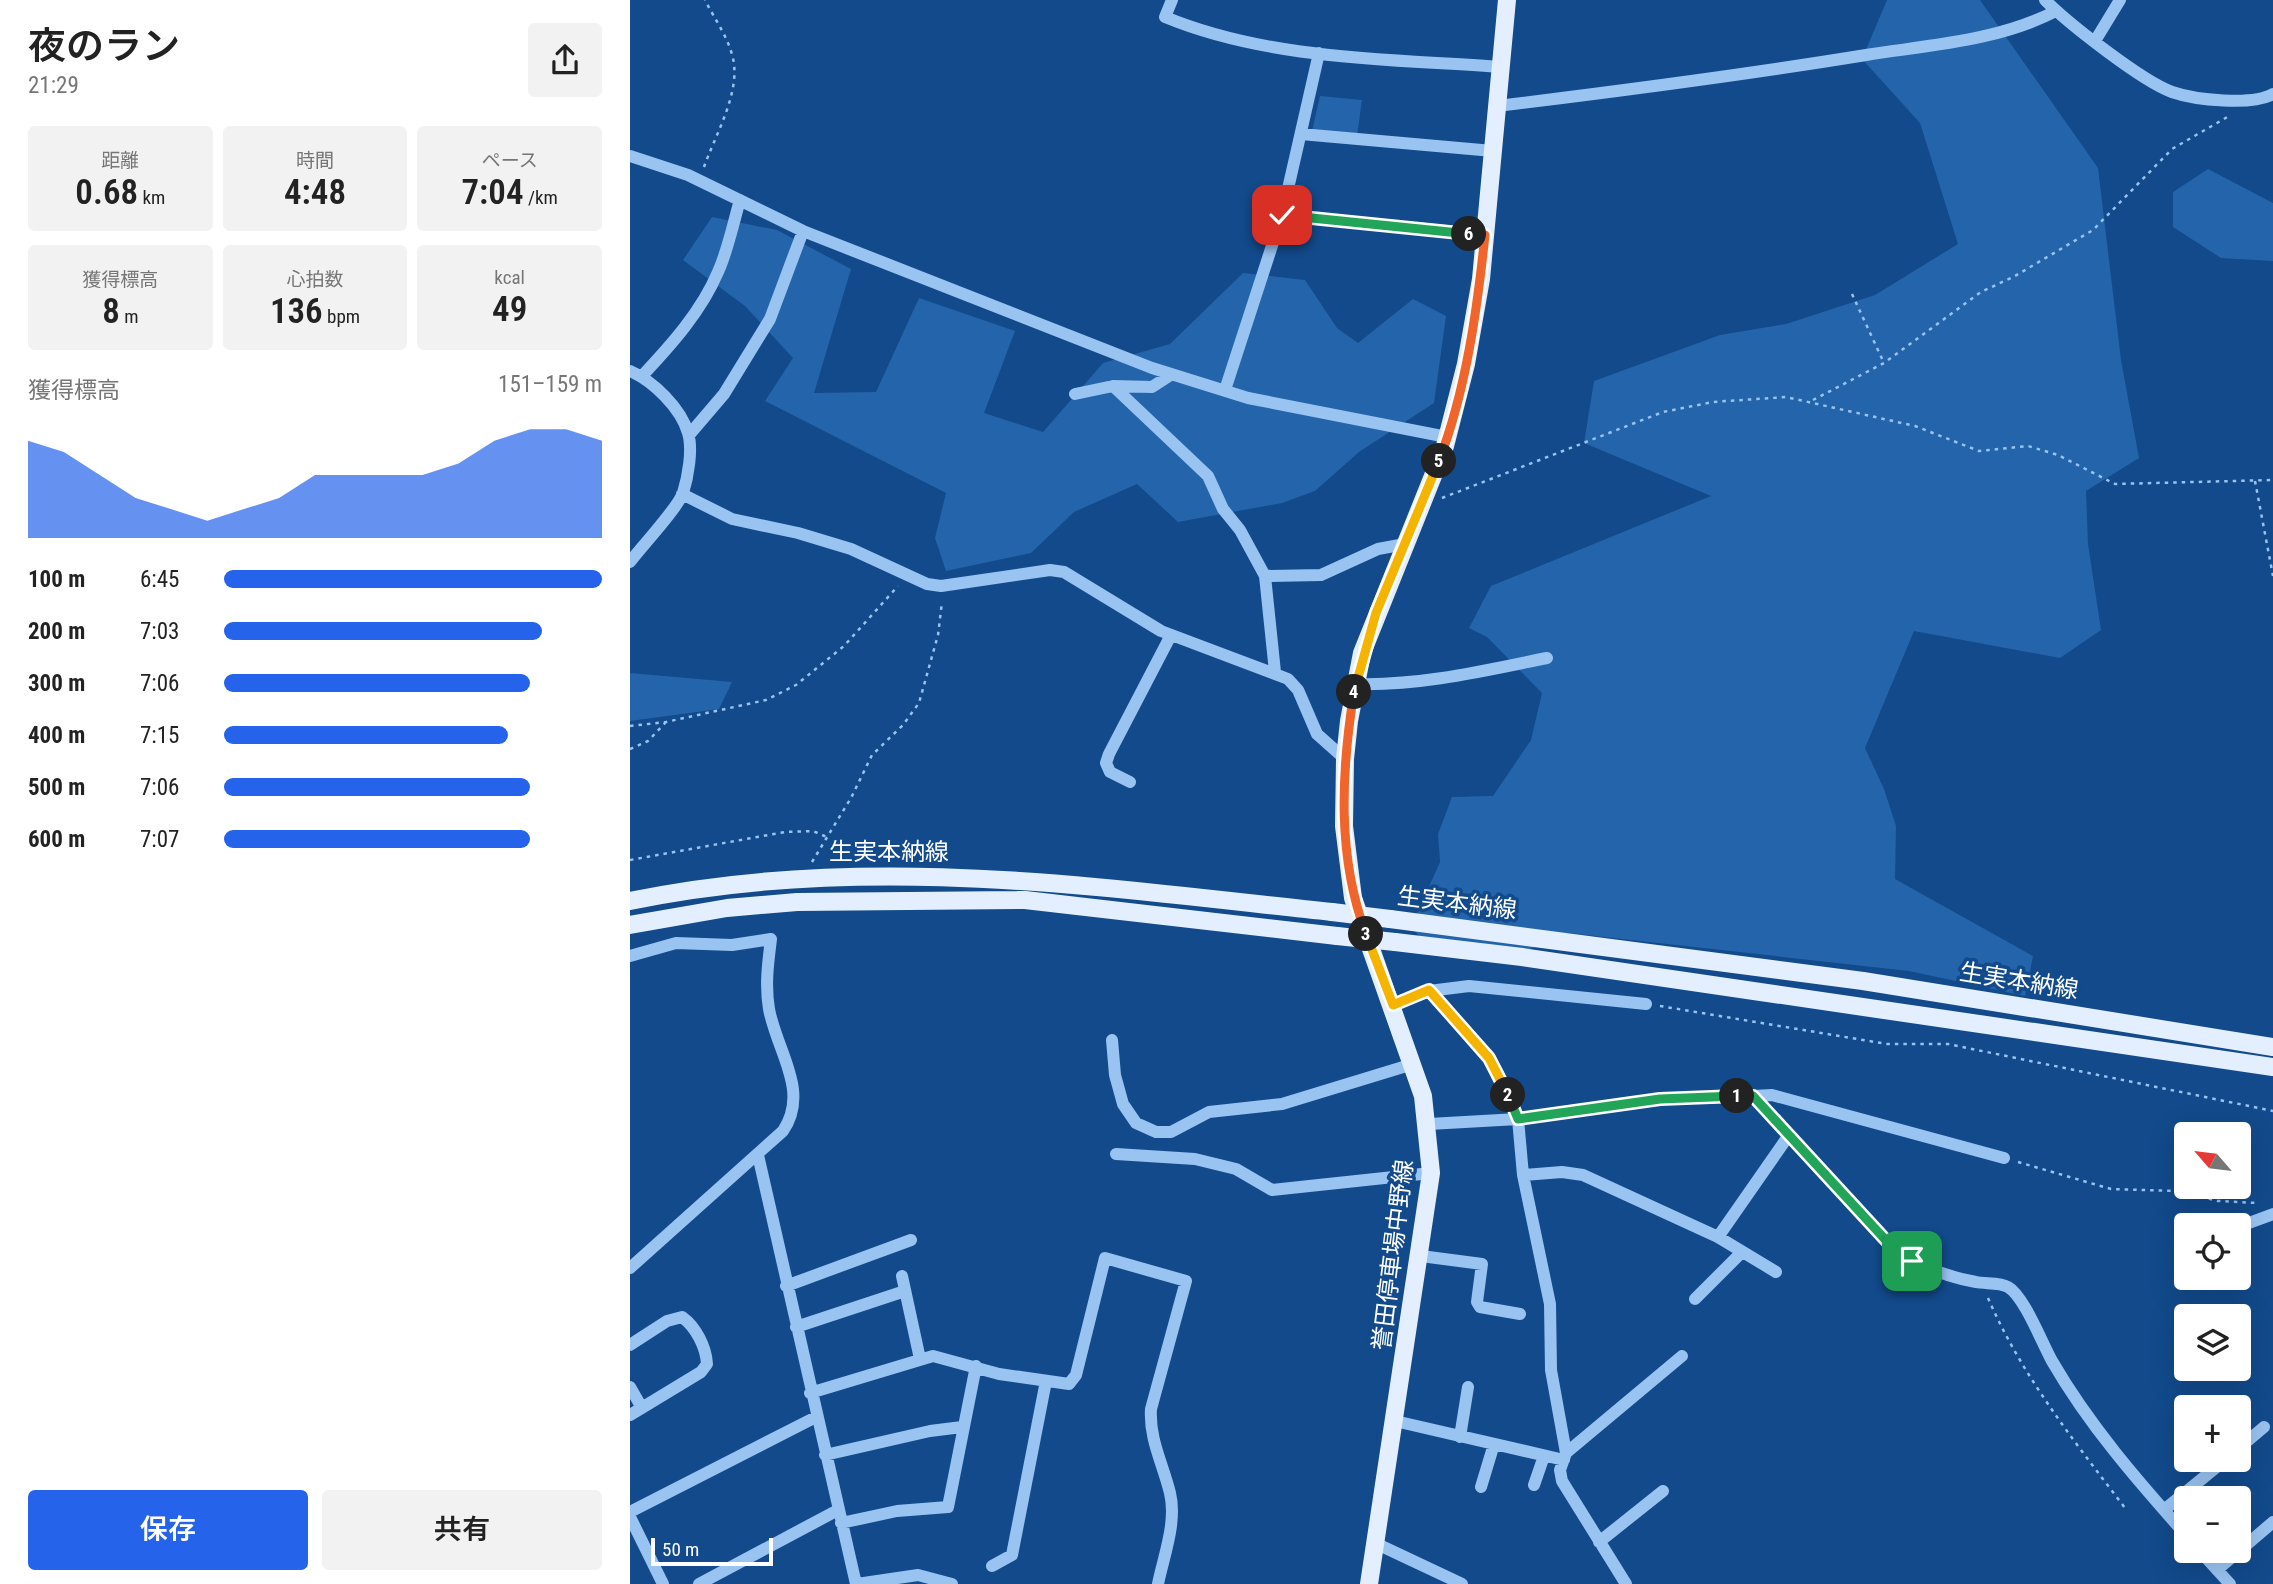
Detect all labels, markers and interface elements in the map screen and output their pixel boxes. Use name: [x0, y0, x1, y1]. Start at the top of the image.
button: share: [528, 23, 602, 97]
text: 夜のラン: [28, 24, 180, 68]
text: 21:29: [28, 72, 79, 99]
text: 距離: [101, 149, 139, 172]
text: 時間: [296, 149, 334, 172]
text: ペース: [482, 149, 538, 172]
text: 0.68: [75, 172, 138, 213]
text: 4:48: [284, 172, 346, 213]
text: 7:04: [461, 172, 524, 213]
pin: [1252, 185, 1312, 245]
text: km: [138, 186, 165, 209]
text: /km: [524, 186, 558, 209]
icon: check: [1263, 196, 1301, 234]
pin: 6: [1452, 216, 1486, 252]
text: 6: [1464, 222, 1473, 245]
text: kcal: [494, 266, 525, 289]
text: 獲得標高: [82, 268, 158, 291]
text: 心拍数: [286, 268, 344, 291]
text: 49: [492, 289, 527, 330]
text: 8: [102, 291, 120, 332]
text: 136: [270, 291, 323, 332]
text: m: [120, 305, 138, 328]
text: bpm: [323, 305, 360, 328]
text: 151–159 m: [498, 371, 602, 398]
text: 獲得標高: [28, 377, 120, 404]
pin: 5: [1422, 444, 1456, 478]
text: 5: [1434, 449, 1443, 472]
text: 100 m: [28, 566, 85, 593]
text: 6:45: [140, 566, 179, 593]
text: 200 m: [28, 618, 85, 645]
text: 7:03: [140, 618, 179, 645]
text: 300 m: [28, 670, 85, 697]
text: 7:06: [140, 670, 179, 697]
pin: 4: [1336, 674, 1372, 710]
text: 4: [1349, 680, 1358, 703]
text: 400 m: [28, 722, 85, 749]
text: 7:15: [140, 722, 179, 749]
text: 500 m: [28, 774, 85, 801]
text: 7:06: [140, 774, 179, 801]
text: 600 m: [28, 826, 85, 853]
text: 7:07: [140, 826, 179, 853]
street label: 生実本納線: [829, 838, 949, 866]
street label: 生実本納線: [1396, 882, 1518, 924]
pin: 3: [1348, 916, 1384, 951]
text: 3: [1361, 922, 1370, 945]
street label: 生実本納線: [1958, 958, 2080, 1004]
pin: 2: [1490, 1078, 1526, 1112]
pin: 1: [1720, 1078, 1754, 1114]
text: 2: [1503, 1083, 1512, 1106]
text: 1: [1732, 1084, 1741, 1107]
north arrow: [2174, 1122, 2250, 1199]
map controls: [2174, 1122, 2251, 1563]
street label: 誉田停車場中野線: [1367, 1158, 1419, 1352]
button: locate: [2174, 1213, 2251, 1290]
pin: [1882, 1231, 1942, 1291]
icon: arrive: [1893, 1242, 1931, 1280]
button: layers: [2174, 1304, 2251, 1381]
button: +: [2174, 1395, 2251, 1472]
button: −: [2174, 1486, 2251, 1563]
button: 保存: [28, 1490, 308, 1570]
button: 共有: [322, 1490, 602, 1570]
scale bar: [651, 1535, 774, 1567]
text: 50 m: [662, 1538, 699, 1561]

